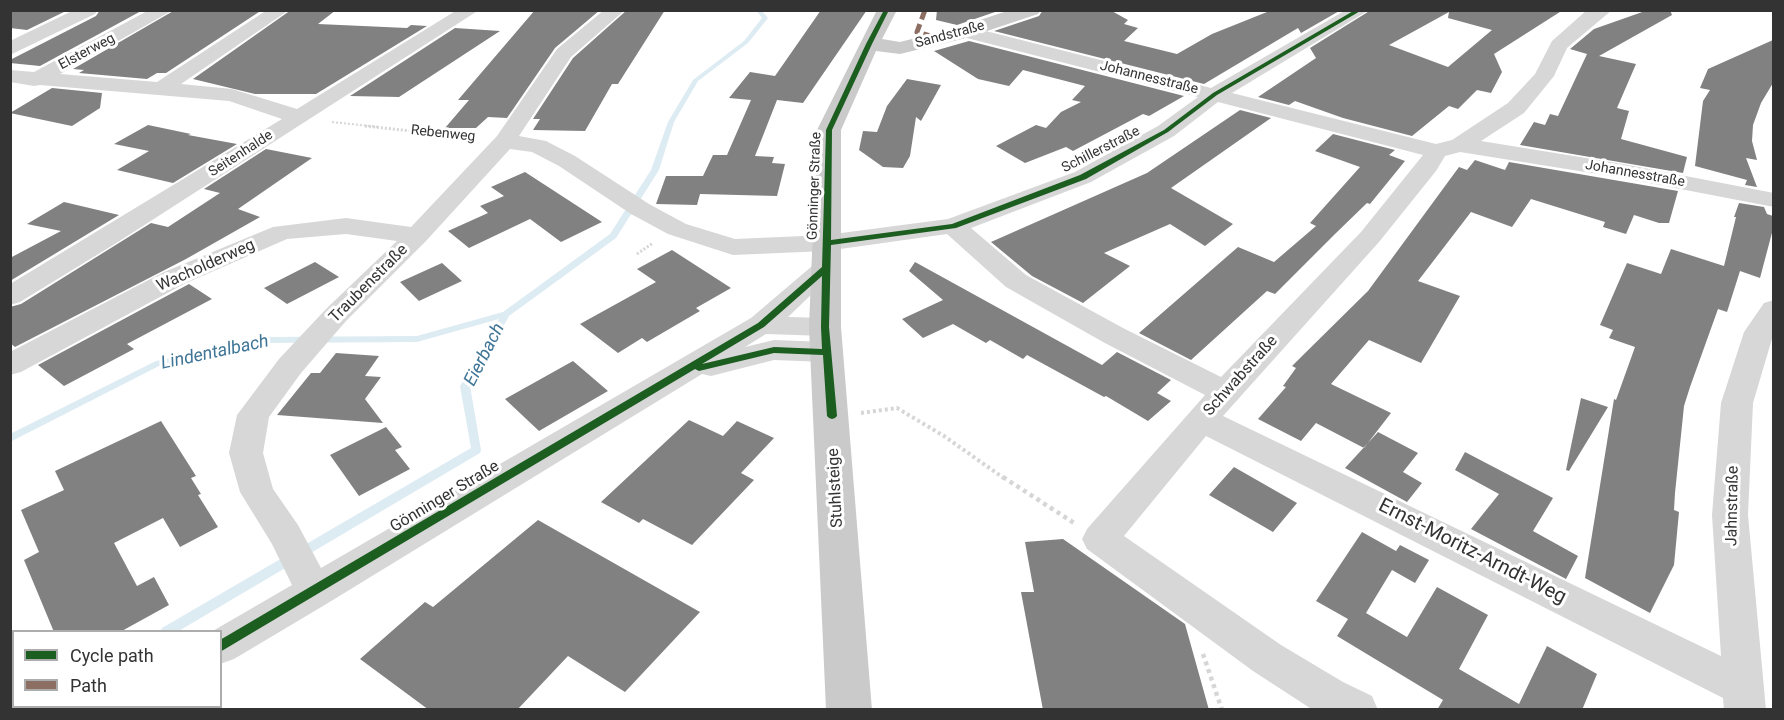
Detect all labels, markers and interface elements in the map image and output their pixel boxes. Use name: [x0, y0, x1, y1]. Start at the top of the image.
street label: Sandstraße: [913, 18, 987, 52]
street label: Elsterweg: [56, 30, 118, 74]
street label: Johannesstraße: [1098, 58, 1200, 98]
street label: Rebenweg: [410, 122, 476, 146]
street label: Schillerstraße: [1059, 123, 1143, 177]
street label: Seitenhalde: [206, 127, 276, 181]
street label: Gönninger Straße: [805, 132, 825, 240]
street label: Johannesstraße: [1584, 157, 1686, 191]
street label: Wacholderweg: [154, 236, 258, 296]
street label: Traubenstraße: [326, 241, 412, 327]
water label: Eierbach: [460, 320, 510, 390]
water label: Lindentalbach: [159, 331, 271, 375]
street label: Schwabstraße: [1200, 332, 1282, 420]
street label: Stuhlsteige: [824, 448, 848, 528]
street label: Gönninger Straße: [387, 457, 503, 537]
street label: Jahnstraße: [1723, 466, 1743, 546]
street label: Ernst-Moritz-Arndt-Weg: [1374, 494, 1570, 610]
legend: [12, 630, 222, 708]
text: Cycle path: [70, 645, 154, 666]
text: Path: [70, 675, 107, 696]

